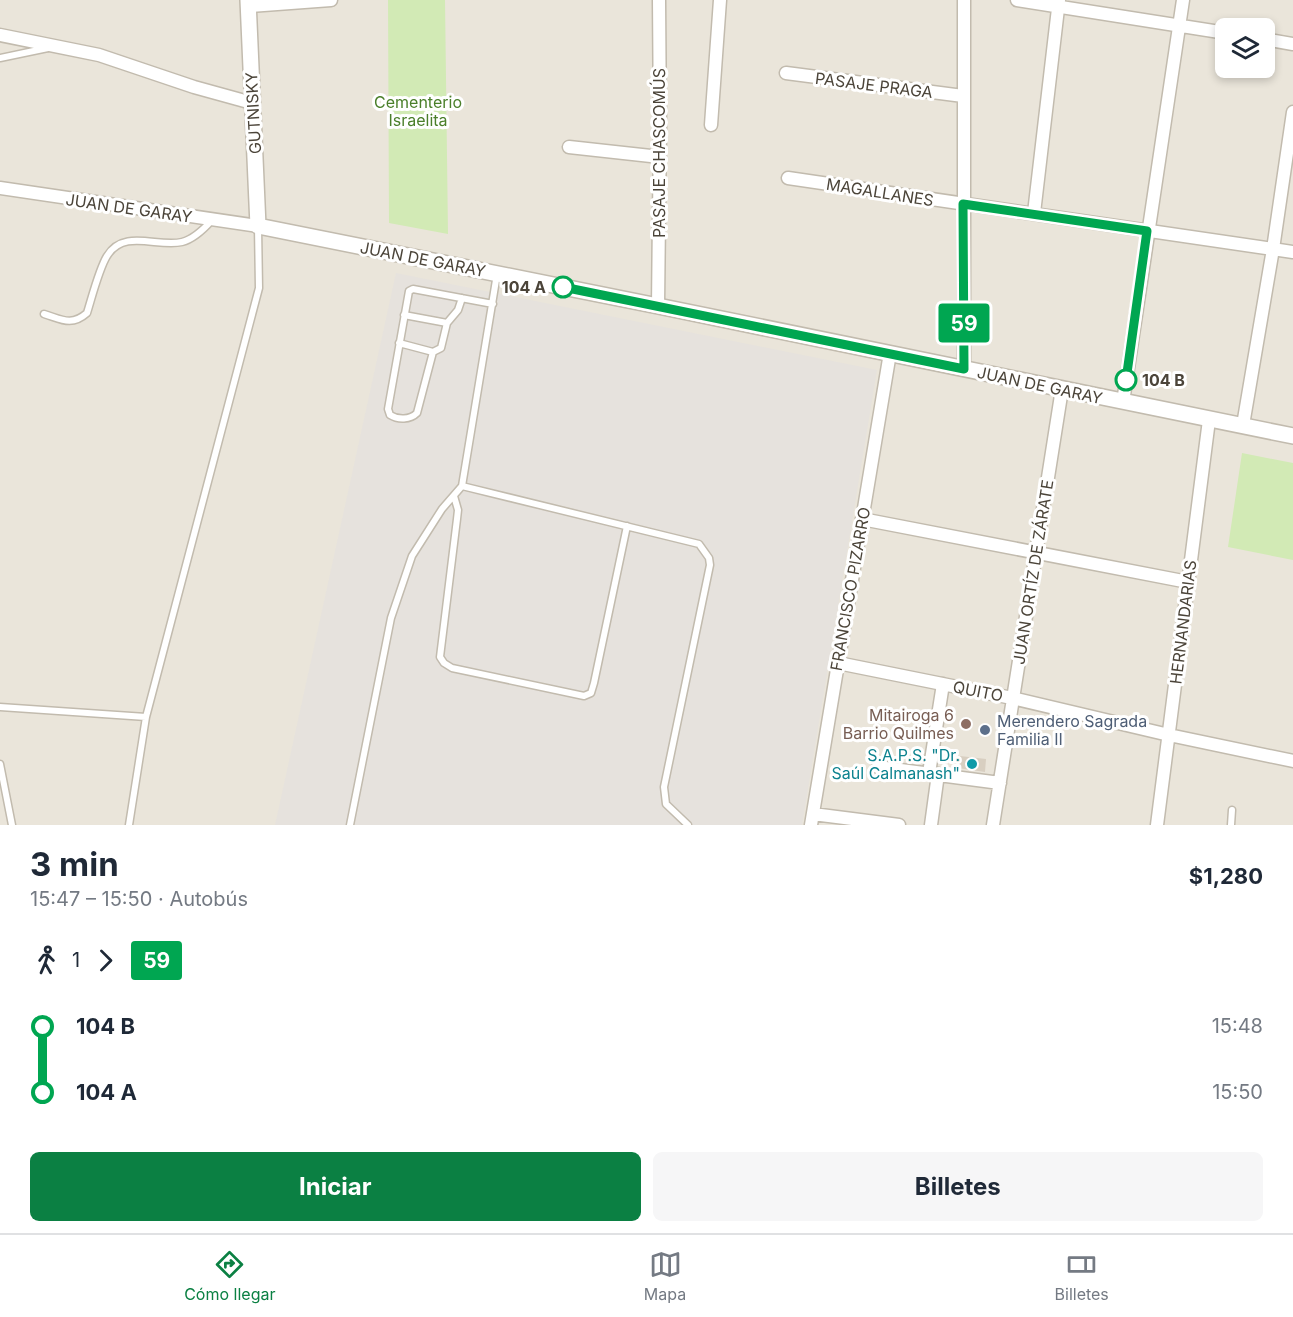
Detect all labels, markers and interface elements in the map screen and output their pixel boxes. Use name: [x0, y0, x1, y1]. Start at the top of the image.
map controls: [1215, 18, 1275, 78]
button: layers: [1215, 18, 1275, 78]
street label: PASAJE CHASCOMÚS: [649, 68, 669, 238]
street label: PASAJE PRAGA: [814, 68, 934, 102]
street label: GUTNISKY: [241, 71, 265, 155]
park label: Cementerio Israelita: [374, 92, 462, 130]
street label: MAGALLANES: [825, 174, 935, 210]
street label: JUAN DE GARAY: [64, 189, 194, 227]
street label: JUAN DE GARAY: [358, 237, 488, 281]
marker: 104 A: [552, 276, 574, 298]
place label: 104 A: [502, 277, 546, 297]
line badge: 59: [937, 304, 991, 342]
text: 59: [950, 311, 978, 336]
street label: JUAN DE GARAY: [976, 362, 1105, 408]
marker: 104 B: [1115, 369, 1137, 391]
place label: 104 B: [1142, 370, 1185, 390]
street label: JUAN ORTÍZ DE ZÁRATE: [1009, 478, 1057, 666]
street label: FRANCISCO PIZARRO: [826, 506, 874, 672]
street label: HERNANDARIAS: [1165, 559, 1201, 685]
street label: QUITO: [951, 676, 1005, 706]
place label: Mitairoga 6 Barrio Quilmes: [843, 705, 954, 743]
place label: Merendero Sagrada Familia II: [997, 711, 1147, 749]
marker: Mitairoga 6 Barrio Quilmes: [959, 717, 973, 731]
marker: Merendero Sagrada Familia II: [978, 723, 992, 737]
place label: S.A.P.S. "Dr. Saúl Calmanash": [832, 745, 960, 783]
marker: S.A.P.S. "Dr. Saúl Calmanash": [965, 757, 979, 771]
text: 3 min: [30, 844, 119, 884]
text: $1,280: [1189, 863, 1263, 889]
text: 15:47 – 15:50 · Autobús: [30, 887, 248, 911]
icon: walk: [30, 944, 63, 977]
icon: forward: [89, 944, 122, 977]
text: 1: [72, 948, 80, 972]
text: 59: [143, 948, 170, 973]
text: 104 B: [76, 1013, 135, 1039]
text: 15:48: [1212, 1014, 1263, 1038]
text: 104 A: [76, 1079, 137, 1105]
text: 15:50: [1212, 1080, 1263, 1104]
button: Iniciar: [30, 1152, 641, 1221]
button: Billetes: [653, 1152, 1263, 1221]
tab: Cómo llegar: [184, 1248, 275, 1304]
tab: Mapa: [644, 1248, 686, 1304]
tab: Billetes: [1055, 1248, 1109, 1304]

